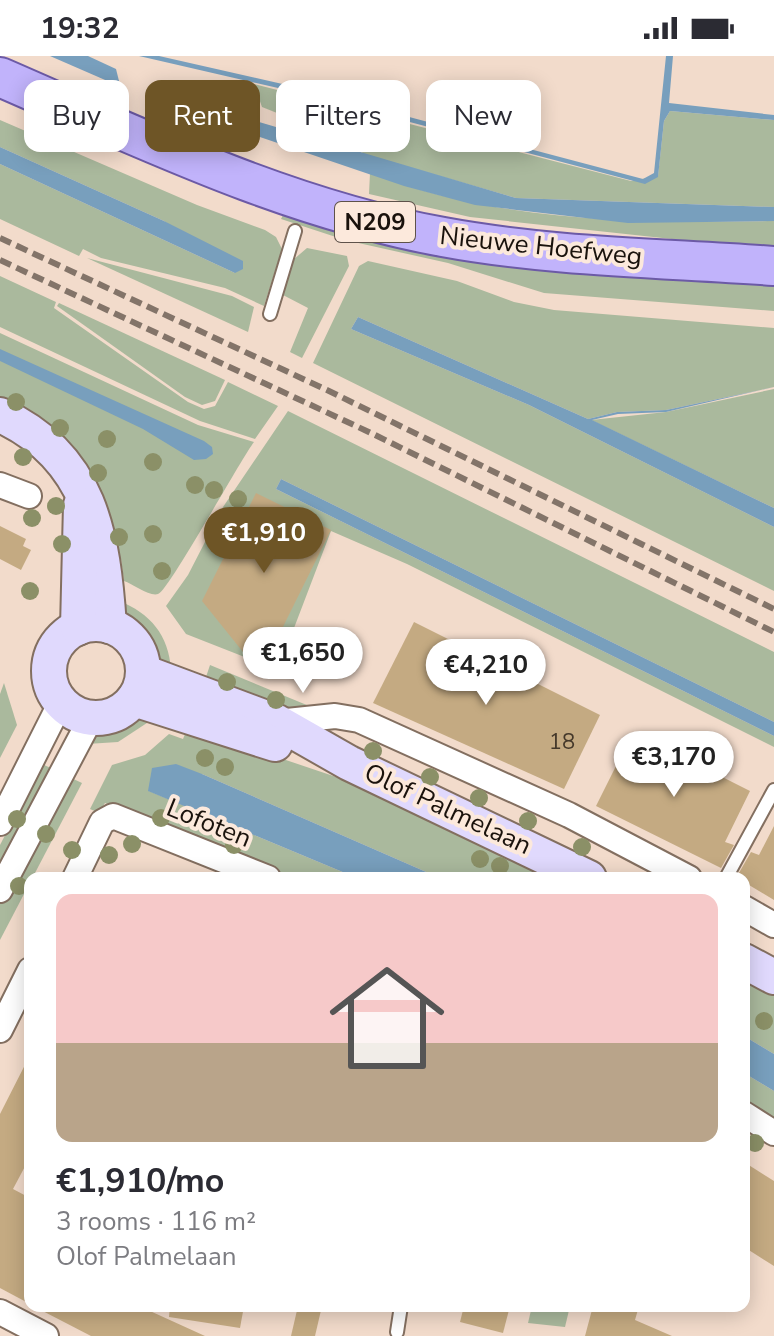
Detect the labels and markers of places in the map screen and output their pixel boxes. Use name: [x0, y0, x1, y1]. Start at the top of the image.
pin: €1,910: [199, 507, 329, 575]
pin: €1,650: [238, 627, 368, 695]
pin: €4,210: [421, 639, 551, 707]
pin: €3,170: [609, 731, 739, 799]

